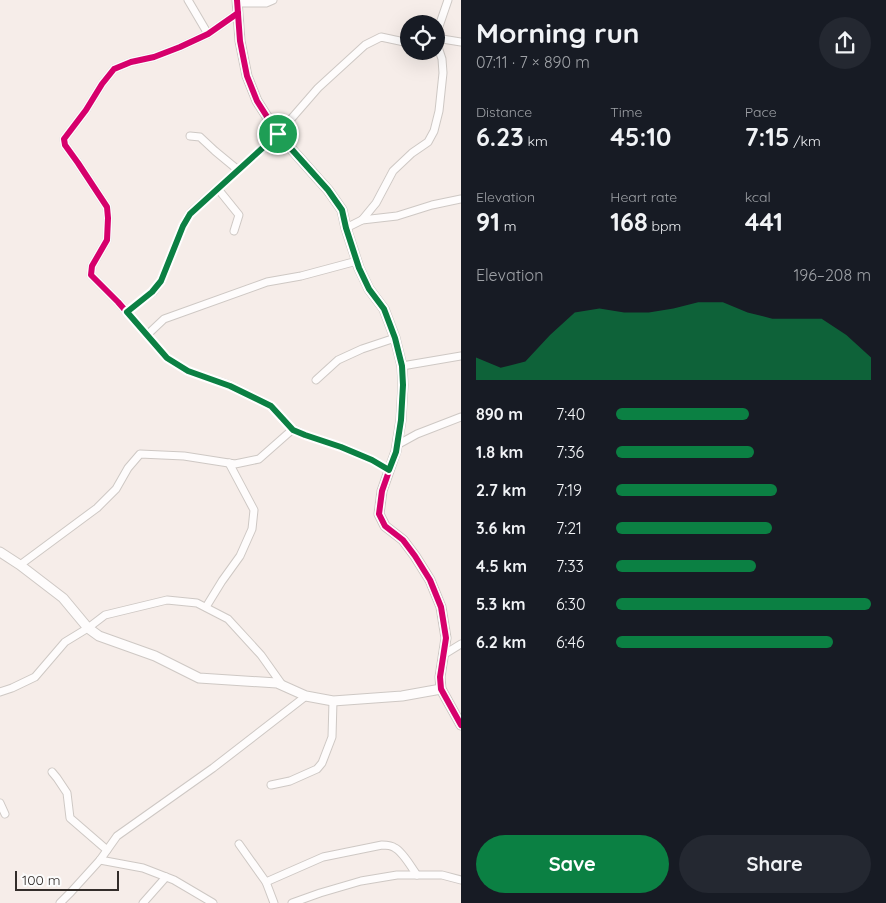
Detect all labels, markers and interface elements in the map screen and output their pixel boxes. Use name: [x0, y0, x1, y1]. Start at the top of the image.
map controls: [400, 15, 445, 60]
button: locate: [400, 15, 445, 60]
text: Morning run: [476, 15, 640, 50]
button: share: [819, 17, 871, 69]
text: 07:11 · 7 × 890 m: [476, 52, 590, 72]
text: Distance: [476, 103, 532, 121]
text: Time: [610, 103, 642, 121]
text: Pace: [745, 103, 777, 121]
pin: [257, 113, 299, 155]
icon: arrive: [264, 120, 292, 148]
text: 6.23: [476, 121, 524, 152]
text: 45:10: [610, 121, 671, 152]
text: 7:15: [745, 121, 789, 152]
text: km: [524, 132, 548, 150]
text: /km: [789, 132, 821, 150]
text: Elevation: [476, 188, 535, 206]
text: Heart rate: [610, 188, 677, 206]
text: kcal: [745, 188, 771, 206]
text: 91: [476, 206, 500, 237]
text: 168: [610, 206, 648, 237]
text: 441: [745, 206, 783, 237]
text: m: [500, 217, 517, 235]
text: bpm: [648, 217, 681, 235]
text: Elevation: [476, 265, 543, 285]
text: 196–208 m: [793, 265, 871, 285]
text: 890 m: [476, 404, 523, 424]
text: 7:40: [556, 404, 585, 424]
text: 1.8 km: [476, 442, 523, 462]
text: 7:36: [556, 442, 584, 462]
text: 2.7 km: [476, 480, 526, 500]
text: 7:19: [556, 480, 582, 500]
text: 3.6 km: [476, 518, 526, 538]
text: 7:21: [556, 518, 582, 538]
text: 4.5 km: [476, 556, 527, 576]
text: 7:33: [556, 556, 584, 576]
text: 5.3 km: [476, 594, 526, 614]
text: 6:30: [556, 594, 586, 614]
text: 6.2 km: [476, 632, 526, 652]
text: 6:46: [556, 632, 585, 652]
button: Save: [476, 835, 669, 893]
button: Share: [679, 835, 871, 893]
scale bar: [15, 868, 119, 891]
text: 100 m: [22, 871, 60, 889]

